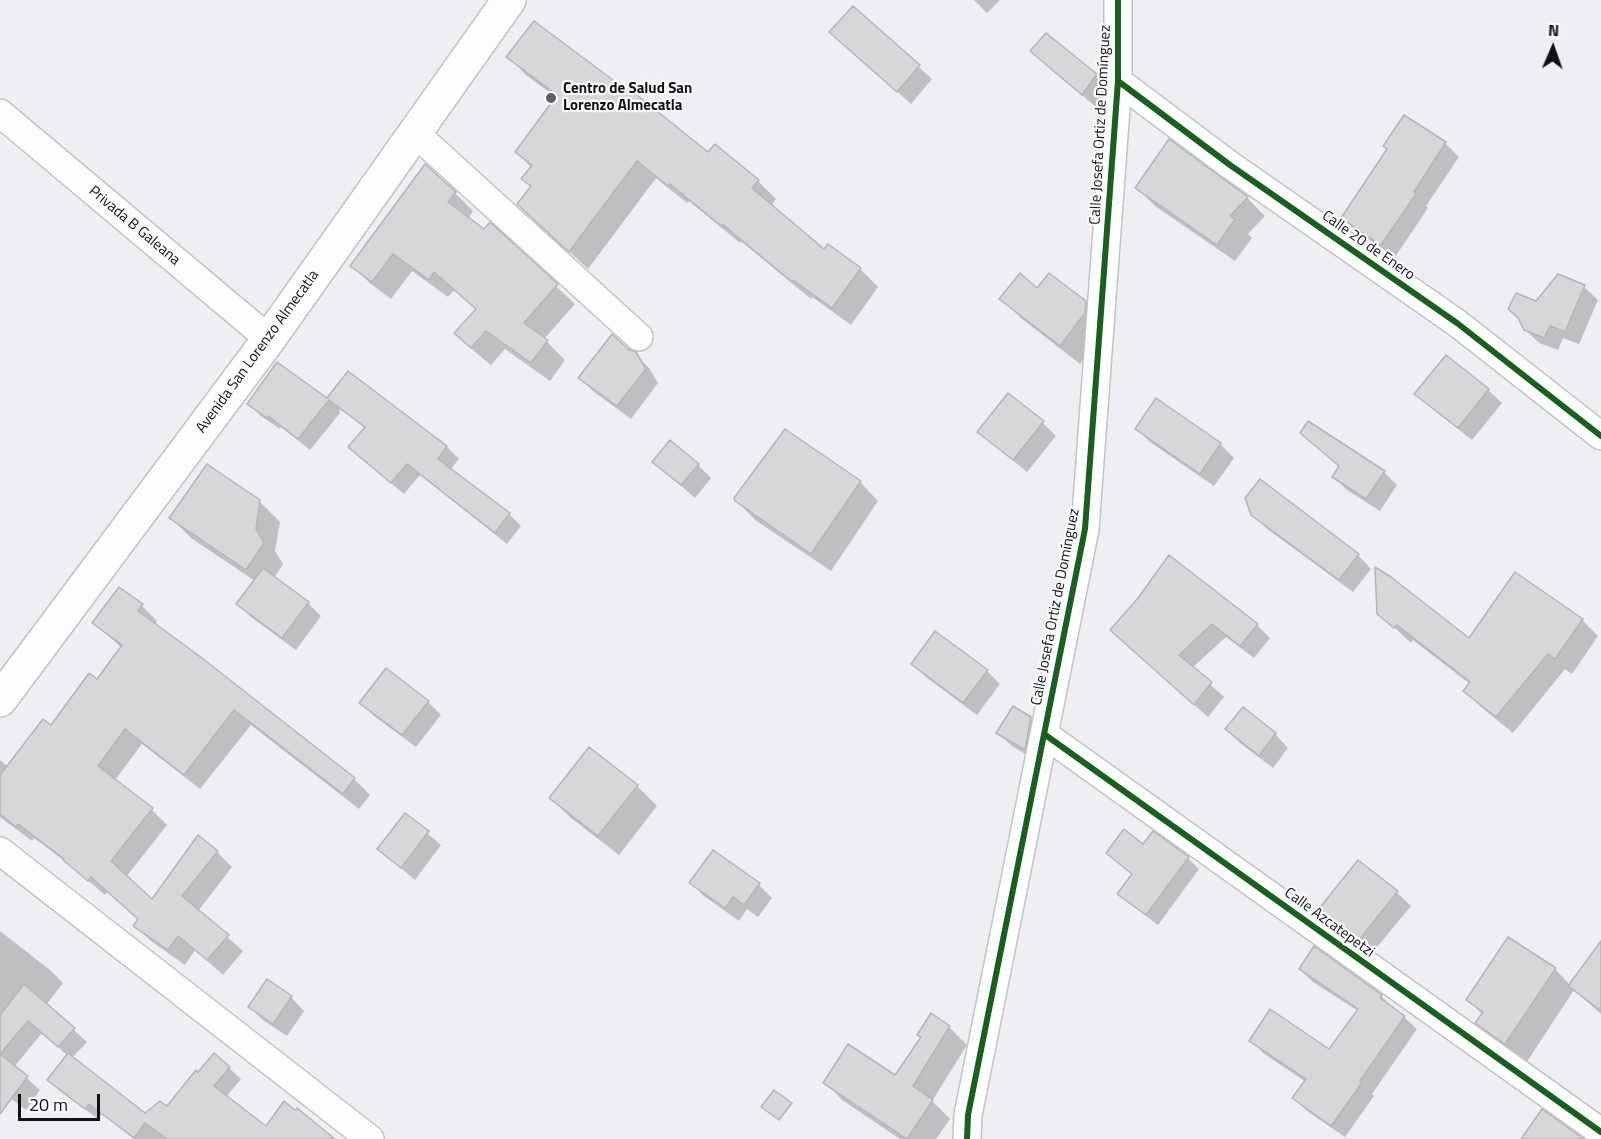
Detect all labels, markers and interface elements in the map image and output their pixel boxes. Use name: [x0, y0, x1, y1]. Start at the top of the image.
north arrow: [1523, 18, 1583, 78]
text: N: [1548, 18, 1560, 42]
street label: Calle Josefa Ortiz de Domínguez: [1087, 25, 1115, 225]
place label: Centro de Salud San Lorenzo Almecatla: [563, 80, 692, 115]
marker: Centro de Salud San Lorenzo Almecatla: [544, 91, 558, 105]
street label: Privada B Galeana: [84, 182, 184, 270]
street label: Calle 20 de Enero: [1318, 207, 1418, 285]
street label: Avenida San Lorenzo Almecatla: [193, 267, 323, 437]
street label: Calle Josefa Ortiz de Domínguez: [1028, 507, 1084, 707]
street label: Calle Azcatepetzi: [1280, 884, 1378, 962]
scale bar: [21, 1082, 104, 1120]
text: 20 m: [29, 1091, 68, 1118]

